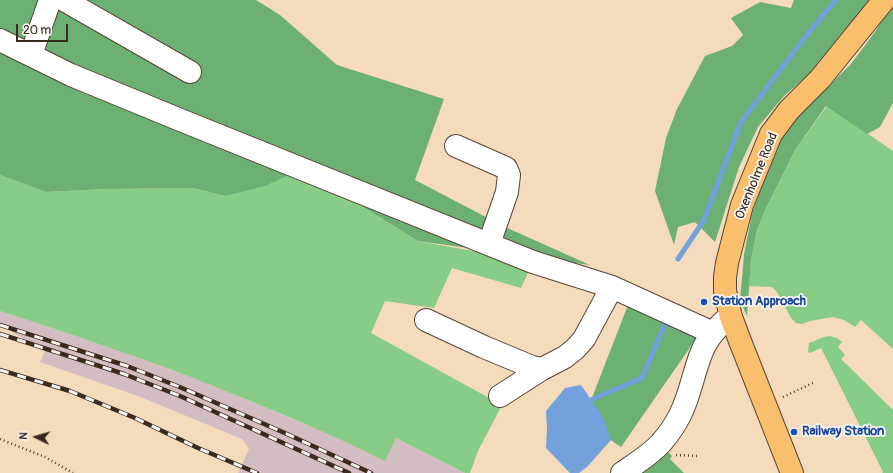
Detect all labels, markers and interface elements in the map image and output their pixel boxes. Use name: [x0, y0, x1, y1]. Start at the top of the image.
scale bar: [18, 16, 70, 42]
text: 20 m: [23, 23, 51, 38]
street label: Oxenholme Road: [733, 130, 781, 222]
place label: Station Approach: [712, 294, 806, 310]
marker: Station Approach: [699, 297, 709, 307]
north arrow: [16, 417, 56, 457]
place label: Railway Station: [802, 424, 884, 440]
marker: Railway Station: [789, 427, 799, 437]
text: N: [17, 432, 30, 440]

